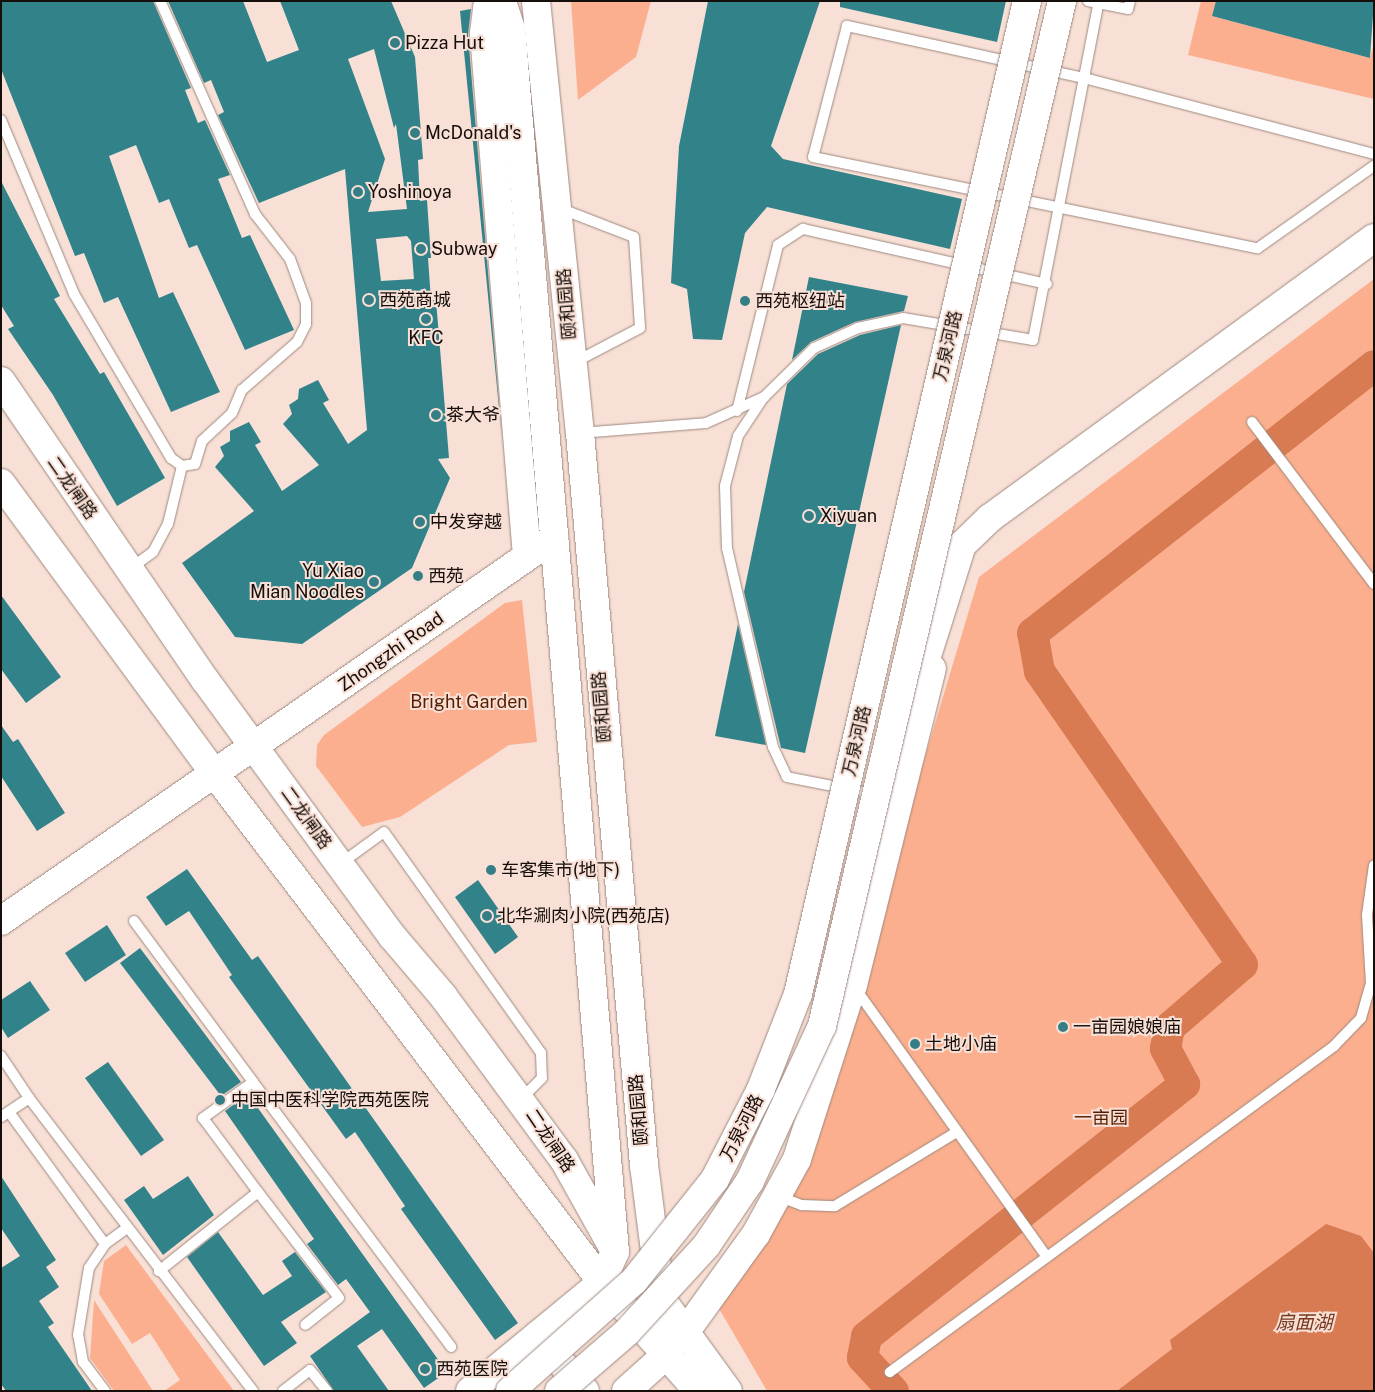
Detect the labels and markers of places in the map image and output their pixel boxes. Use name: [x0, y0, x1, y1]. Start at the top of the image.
place label: Pizza Hut: [405, 32, 484, 54]
marker: Pizza Hut: [389, 37, 401, 49]
place label: McDonald's: [425, 122, 521, 144]
marker: McDonald's: [409, 127, 421, 139]
place label: Yoshinoya: [368, 181, 452, 203]
marker: Yoshinoya: [352, 186, 364, 198]
place label: Subway: [431, 238, 497, 260]
marker: Subway: [415, 243, 427, 255]
place label: 西苑商城: [379, 289, 451, 311]
place label: 西苑枢纽站: [755, 290, 845, 312]
marker: 西苑商城: [363, 294, 375, 306]
marker: 西苑枢纽站: [739, 295, 751, 307]
marker: KFC: [420, 313, 432, 325]
place label: KFC: [408, 327, 444, 349]
place label: 茶大爷: [446, 404, 500, 426]
marker: 茶大爷: [430, 409, 442, 421]
place label: Xiyuan: [820, 505, 877, 527]
marker: Xiyuan: [802, 509, 816, 523]
place label: 中发穿越: [430, 511, 502, 533]
marker: 中发穿越: [414, 516, 426, 528]
place label: Yu Xiao Mian Noodles: [250, 561, 364, 604]
place label: 西苑: [428, 565, 464, 587]
marker: 西苑: [412, 570, 424, 582]
marker: Yu Xiao Mian Noodles: [368, 576, 380, 588]
place label: 车客集市(地下): [501, 859, 620, 881]
marker: 车客集市(地下): [485, 864, 497, 876]
place label: 北华涮肉小院(西苑店): [497, 905, 670, 927]
marker: 北华涮肉小院(西苑店): [481, 910, 493, 922]
place label: 一亩园娘娘庙: [1073, 1016, 1181, 1038]
marker: 一亩园娘娘庙: [1057, 1021, 1069, 1033]
place label: 土地小庙: [925, 1033, 997, 1055]
marker: 土地小庙: [909, 1038, 921, 1050]
place label: 中国中医科学院西苑医院: [231, 1089, 429, 1111]
marker: 中国中医科学院西苑医院: [213, 1093, 227, 1107]
place label: 西苑医院: [436, 1358, 508, 1380]
marker: 西苑医院: [418, 1362, 432, 1376]

